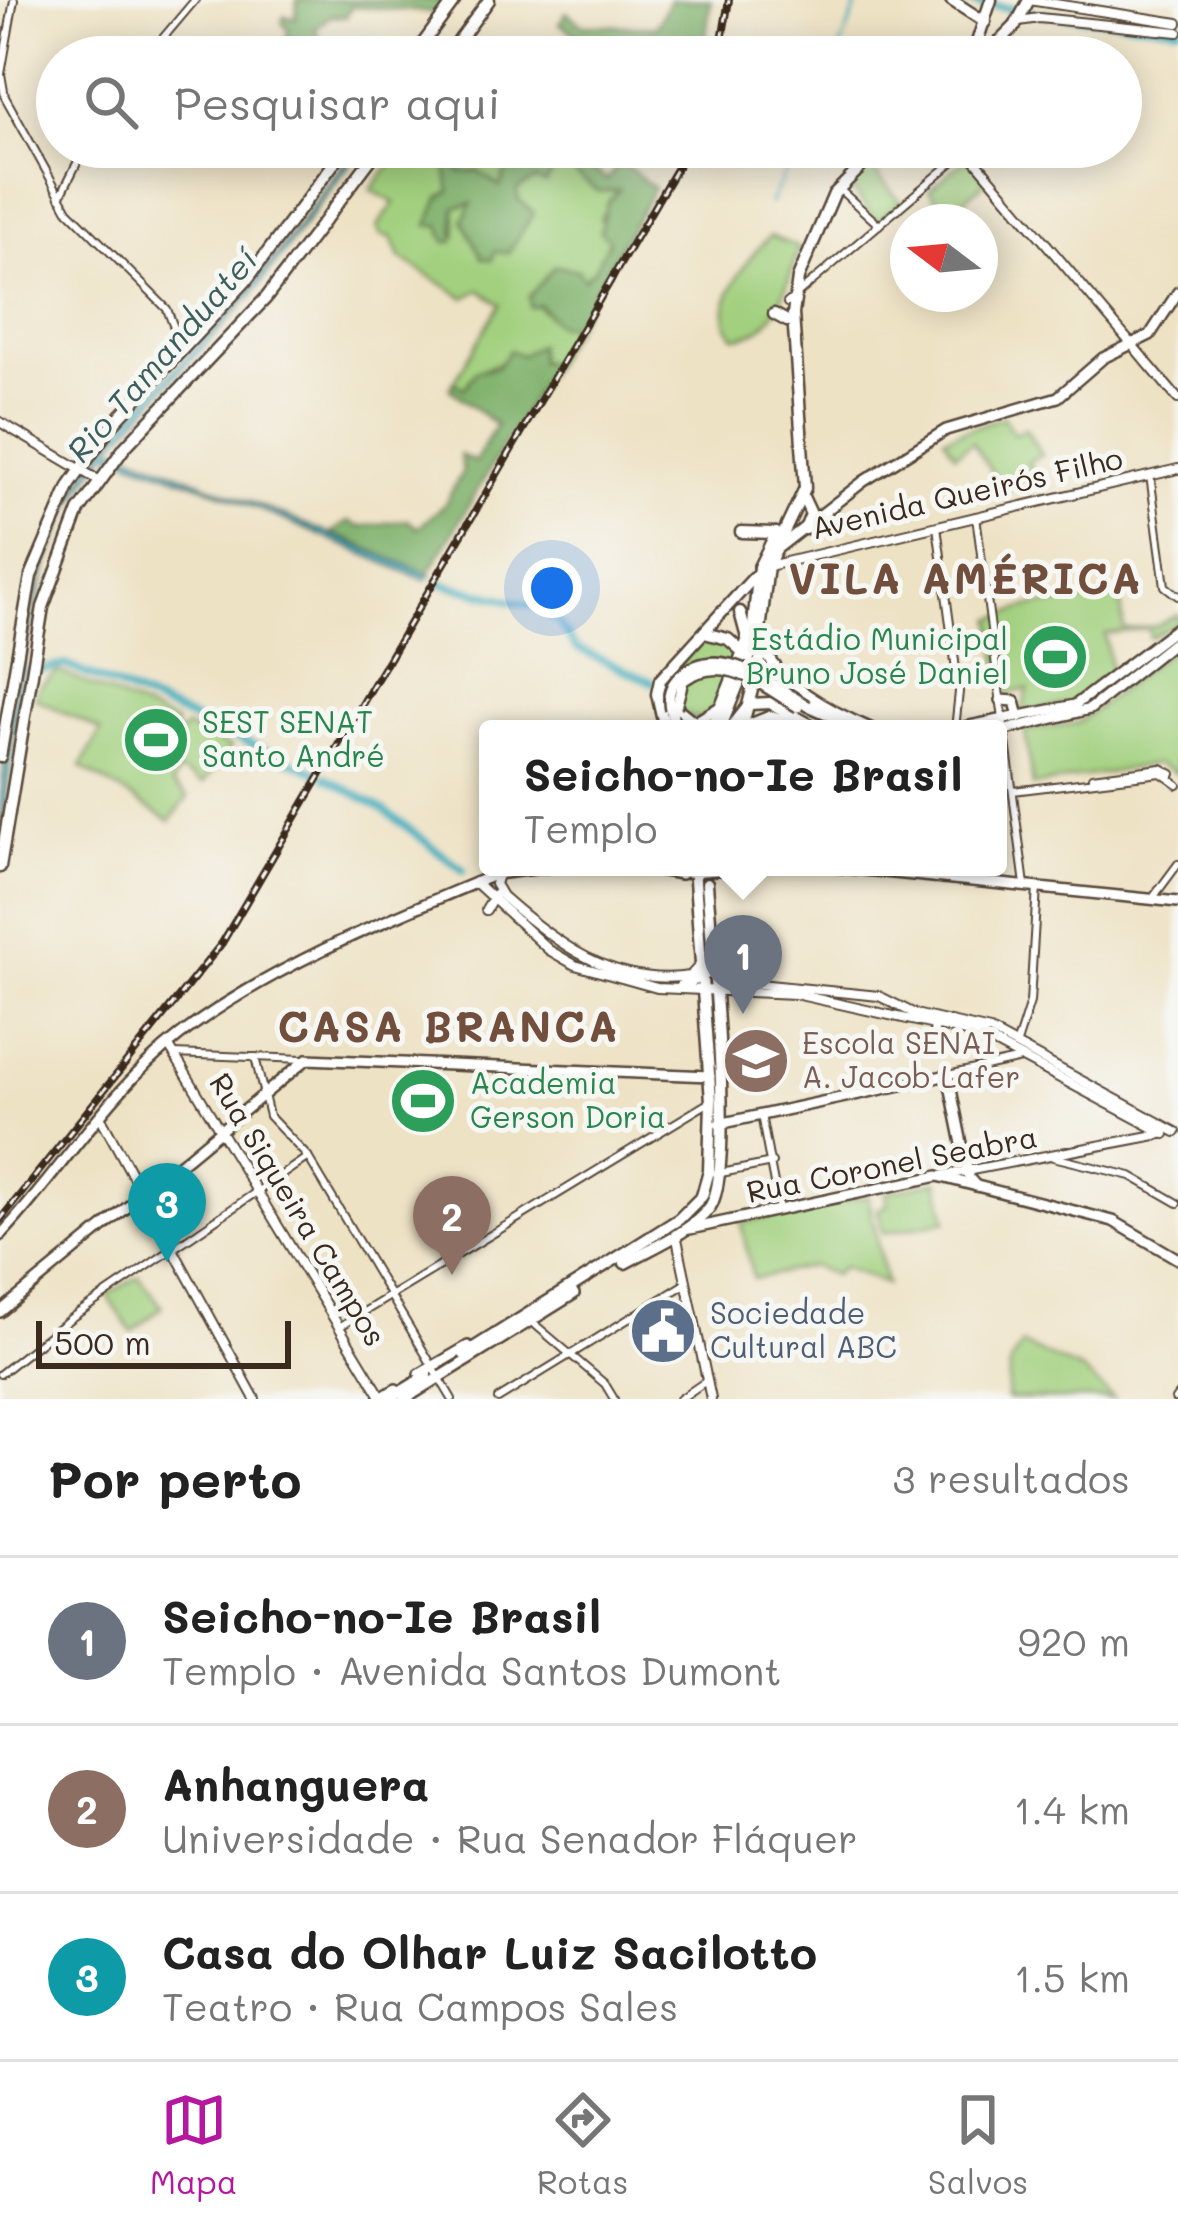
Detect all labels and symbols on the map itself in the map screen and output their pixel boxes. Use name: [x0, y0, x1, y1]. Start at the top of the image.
north arrow: [890, 204, 998, 312]
water label: Rio Tamanduateí: [56, 237, 266, 470]
street label: Avenida Queirós Filho: [807, 437, 1126, 547]
district label: VILA AMÉRICA: [788, 550, 1144, 605]
your location: [522, 558, 582, 618]
place label: Estádio Municipal Bruno José Daniel: [746, 618, 1008, 692]
sports icon: Estádio Municipal Bruno José Daniel: [1020, 622, 1090, 692]
place label: SEST SENAT Santo André: [202, 701, 385, 775]
sports icon: SEST SENAT Santo André: [121, 705, 191, 775]
pin: 1: [704, 915, 782, 1014]
district label: CASA BRANCA: [277, 998, 621, 1053]
place label: Escola SENAI A. Jacob Lafer: [802, 1022, 1020, 1096]
school or university icon: Escola SENAI A. Jacob Lafer: [721, 1026, 791, 1096]
place label: Academia Gerson Doria: [470, 1062, 666, 1136]
street label: Rua Siqueira Campos: [201, 1065, 396, 1353]
sports icon: Academia Gerson Doria: [388, 1066, 458, 1136]
street label: Rua Coronel Seabra: [743, 1115, 1040, 1211]
pin: 3: [128, 1163, 206, 1262]
pin: 2: [413, 1176, 491, 1275]
place label: Sociedade Cultural ABC: [710, 1292, 897, 1366]
public building icon: Sociedade Cultural ABC: [628, 1296, 698, 1366]
scale bar: [36, 1315, 291, 1368]

